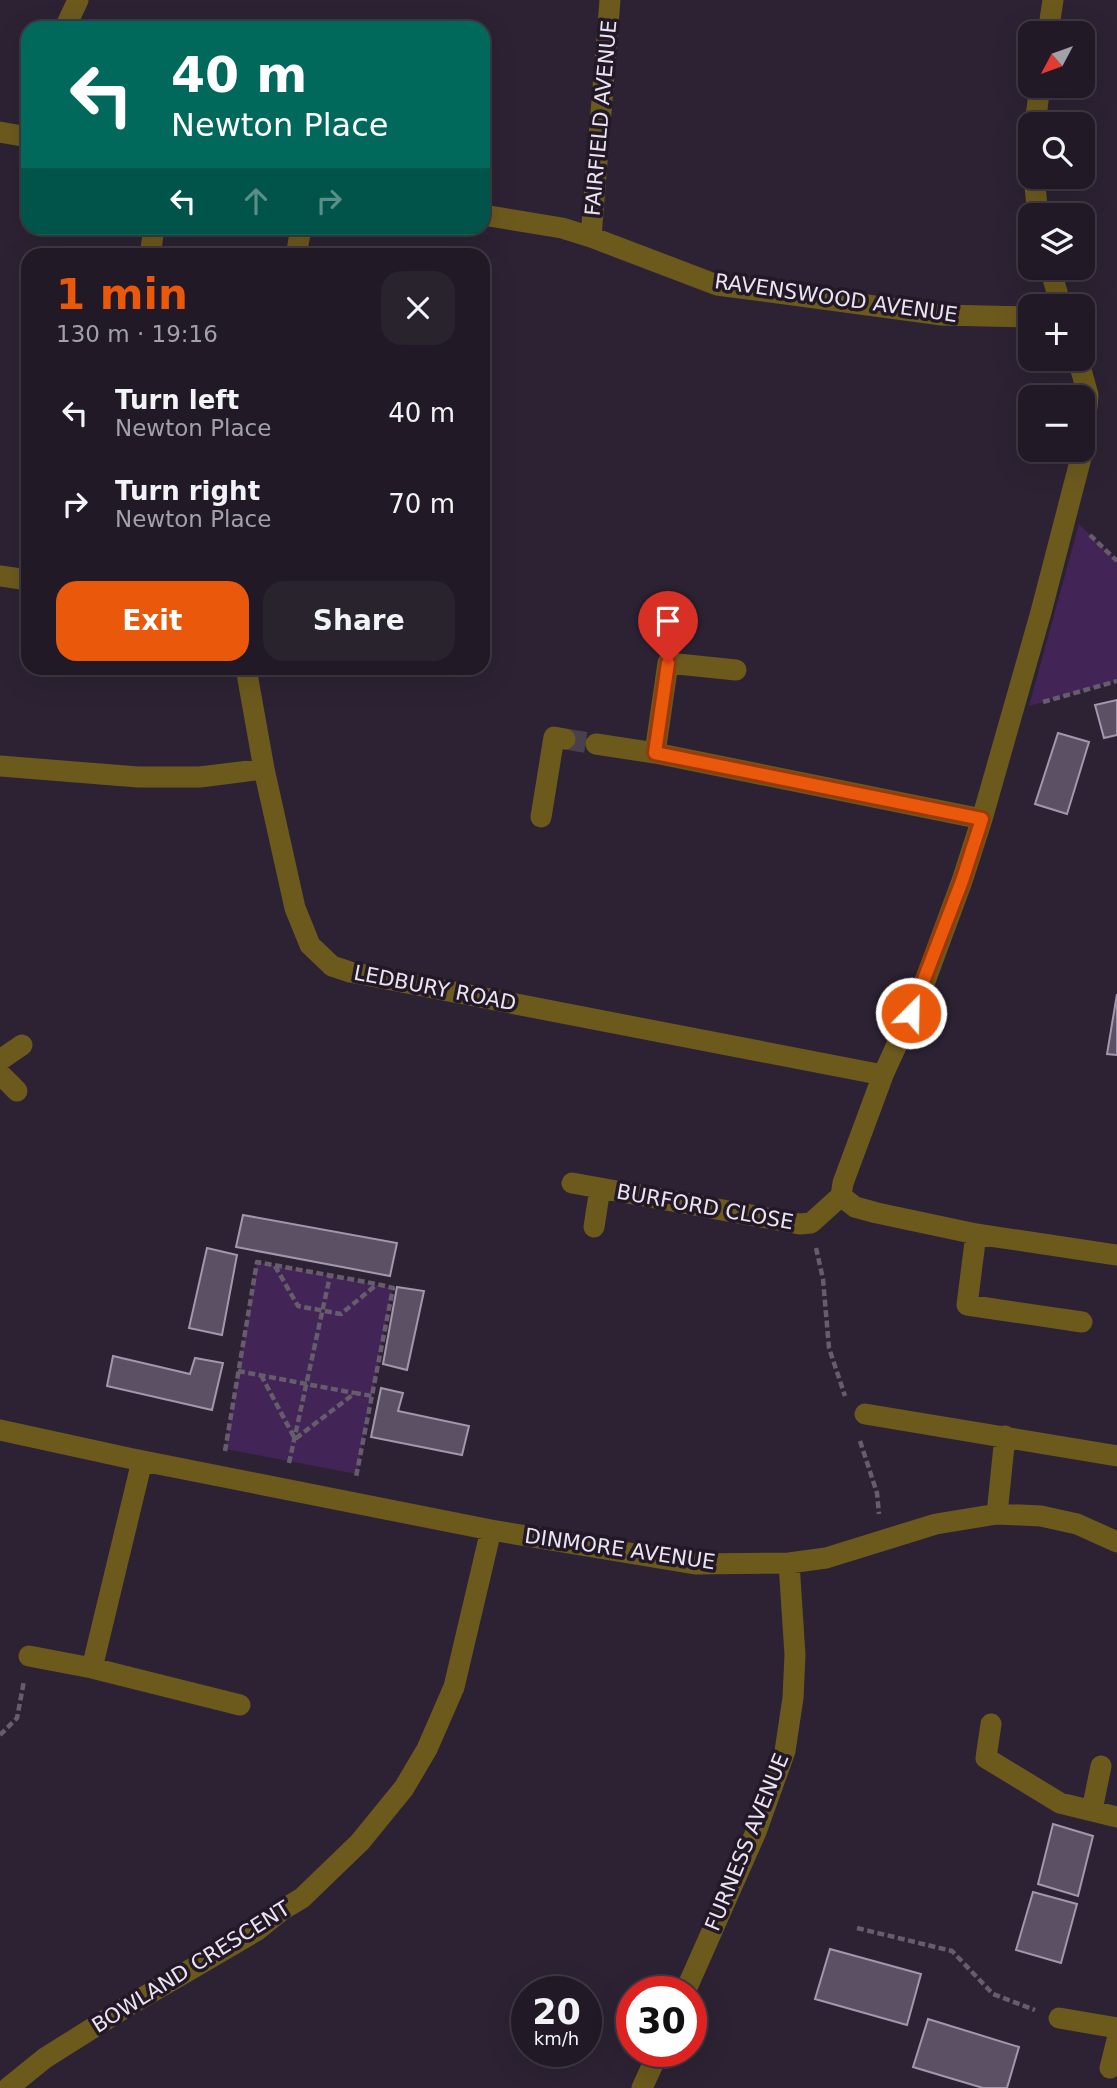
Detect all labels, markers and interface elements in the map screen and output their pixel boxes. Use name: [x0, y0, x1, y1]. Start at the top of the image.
street label: FAIRFIELD AVENUE: [580, 19, 622, 217]
north arrow: [1018, 21, 1096, 98]
map controls: [1018, 21, 1095, 462]
text: 40 m: [171, 47, 307, 104]
icon: left: [56, 49, 147, 140]
text: Newton Place: [171, 106, 388, 144]
button: search: [1018, 112, 1095, 189]
icon: left: [164, 182, 202, 220]
icon: ahead: [237, 182, 275, 220]
icon: right: [310, 182, 348, 220]
button: layers: [1018, 203, 1095, 280]
street label: RAVENSWOOD AVENUE: [713, 269, 959, 327]
text: 1 min: [56, 270, 188, 319]
button: close: [381, 271, 455, 345]
button: +: [1018, 294, 1095, 371]
text: 130 m · 19:16: [56, 321, 218, 347]
text: Turn left: [115, 385, 239, 415]
button: −: [1018, 385, 1095, 462]
icon: left: [56, 394, 94, 432]
text: 40 m: [388, 398, 455, 428]
text: Newton Place: [115, 415, 271, 441]
text: Turn right: [115, 476, 260, 506]
icon: right: [56, 485, 94, 523]
text: 70 m: [388, 489, 455, 519]
text: Newton Place: [115, 506, 271, 532]
button: Exit: [56, 581, 249, 661]
button: Share: [263, 581, 455, 661]
pin: [638, 591, 698, 663]
icon: arrive: [649, 602, 687, 640]
street label: LEDBURY ROAD: [352, 960, 518, 1016]
position arrow: [874, 976, 948, 1050]
street label: BURFORD CLOSE: [615, 1180, 795, 1234]
street label: DINMORE AVENUE: [523, 1524, 717, 1574]
street label: FURNESS AVENUE: [700, 1750, 794, 1934]
street label: BOWLAND CRESCENT: [88, 1896, 294, 2038]
speed limit sign: 30: [616, 1976, 707, 2067]
text: 20: [532, 1992, 581, 2032]
text: km/h: [534, 2028, 579, 2049]

